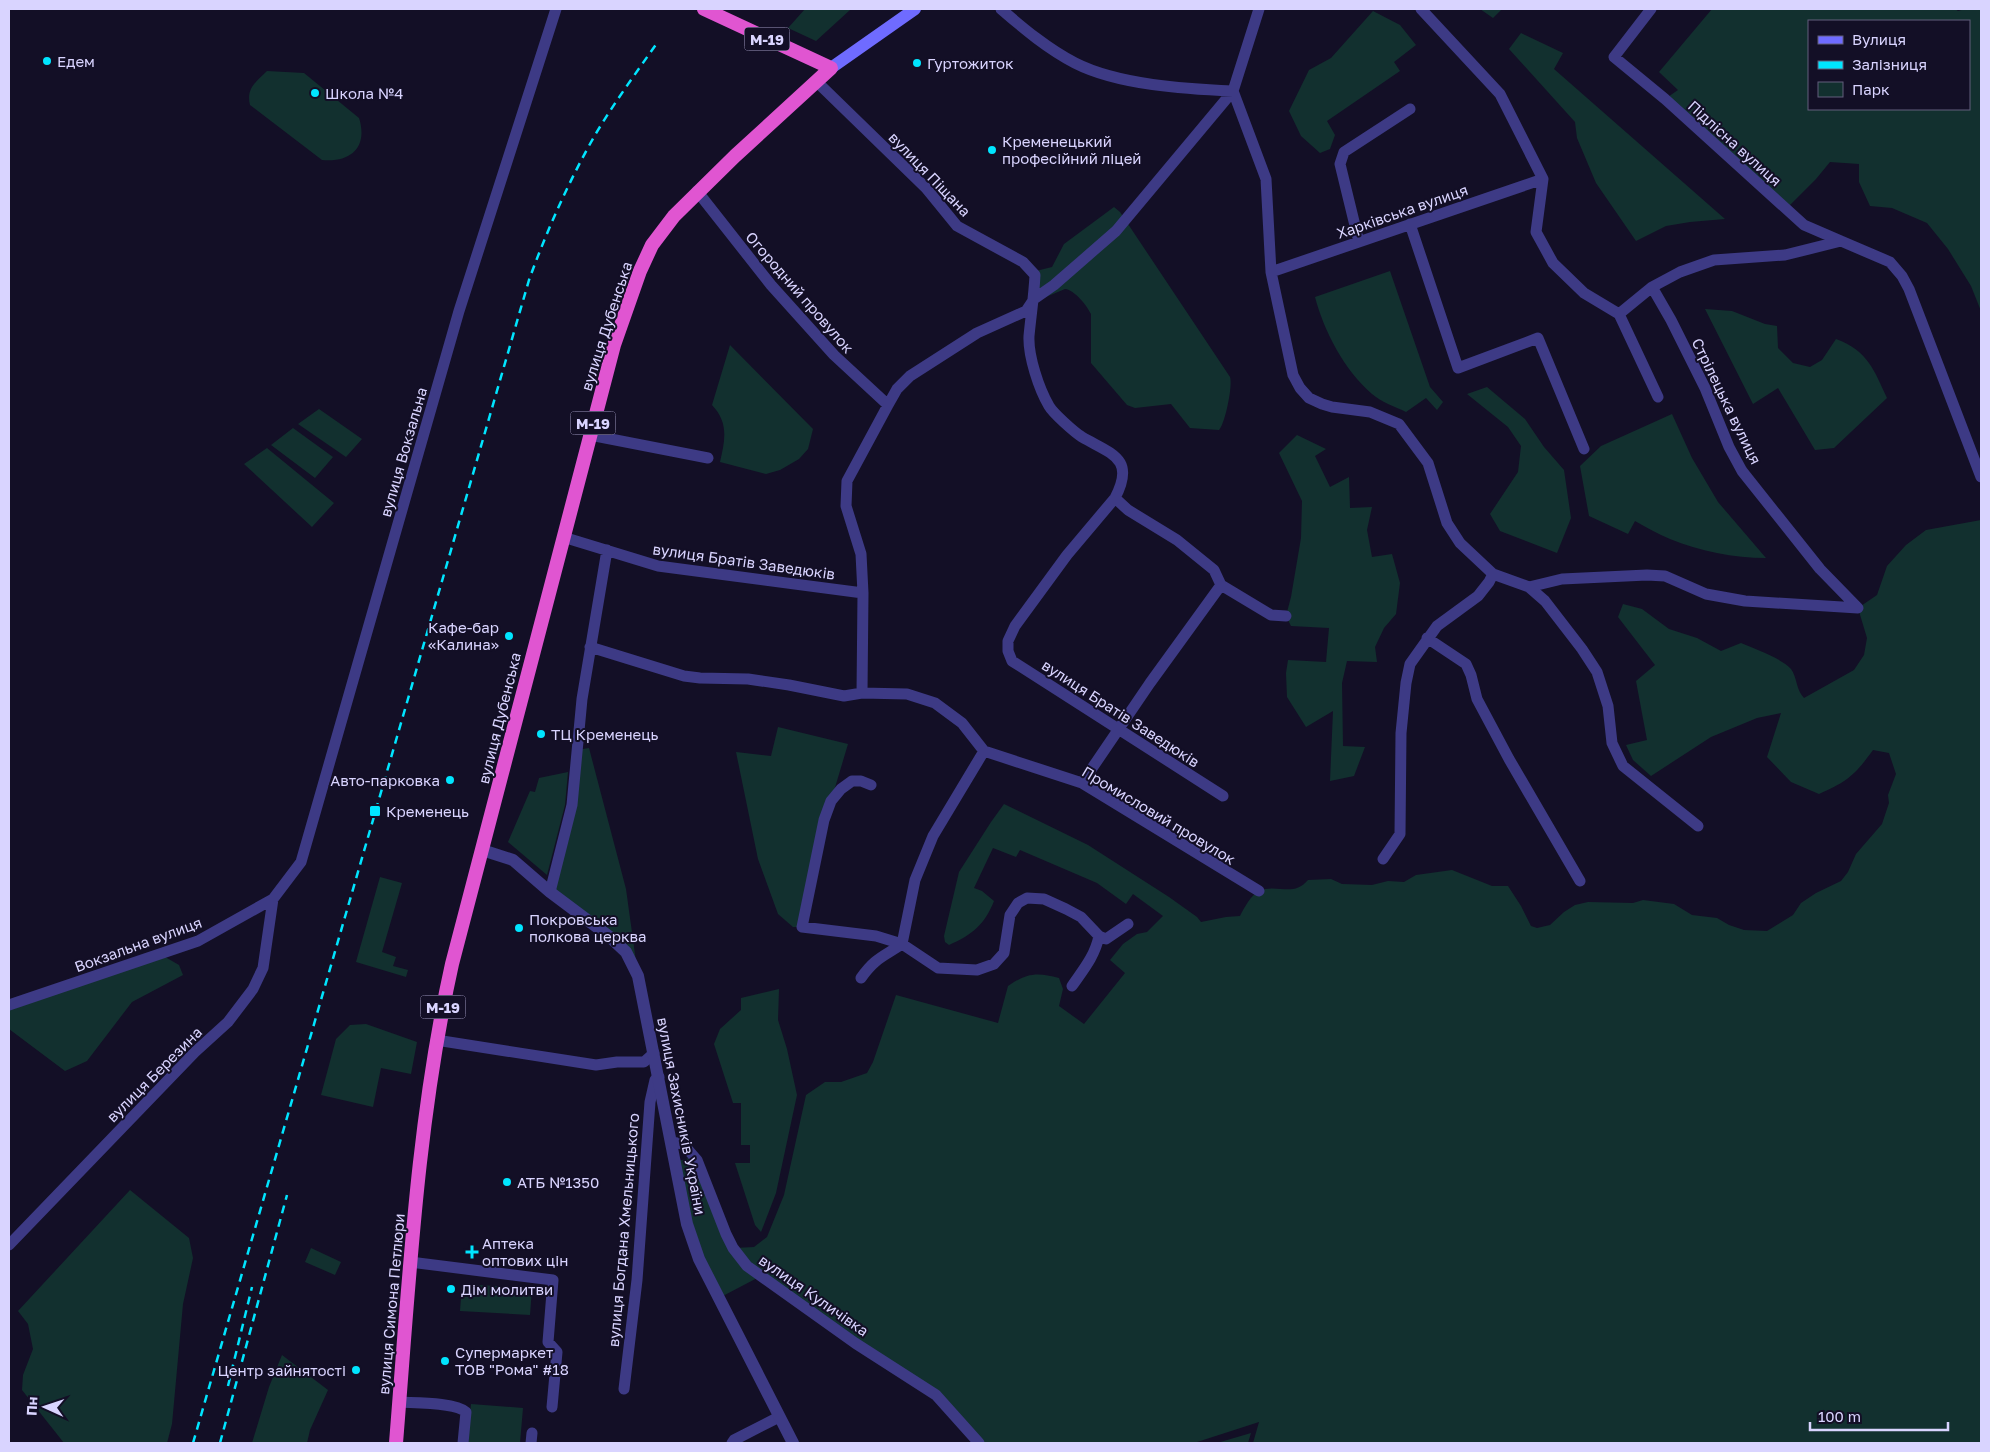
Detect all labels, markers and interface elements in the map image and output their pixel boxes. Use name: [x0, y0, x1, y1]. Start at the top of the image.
legend: [1808, 20, 1970, 110]
road number: М-19: [744, 28, 790, 50]
text: Вулиця: [1852, 30, 1906, 48]
place label: Едем: [57, 52, 95, 70]
place label: Гуртожиток: [927, 54, 1014, 72]
marker: Едем: [41, 55, 53, 67]
text: Залізниця: [1852, 55, 1927, 73]
marker: Гуртожиток: [911, 57, 923, 69]
text: Парк: [1852, 80, 1890, 98]
place label: Школа №4: [325, 84, 403, 102]
marker: Школа №4: [309, 87, 321, 99]
street label: Підлісна вулиця: [1685, 96, 1785, 190]
street label: вулиця Піщана: [885, 128, 975, 220]
place label: Кременецький професійний ліцей: [1002, 132, 1142, 167]
marker: Кременецький професійний ліцей: [986, 144, 998, 156]
street label: Харківська вулиця: [1334, 180, 1470, 242]
street label: Огородний провулок: [742, 228, 858, 357]
street label: вулиця Дубенська: [577, 259, 635, 393]
street label: Стрілецька вулиця: [1689, 335, 1765, 467]
street label: вулиця Вокзальна: [376, 385, 430, 519]
road number: М-19: [570, 412, 616, 434]
street label: вулиця Братів Заведюків: [652, 539, 836, 583]
place label: Кафе-бар «Калина»: [428, 618, 499, 653]
marker: Кафе-бар «Калина»: [503, 630, 515, 642]
street label: вулиця Дубенська: [474, 650, 524, 786]
street label: вулиця Братів Заведюків: [1039, 655, 1203, 771]
place label: ТЦ Кременець: [551, 725, 659, 743]
marker: ТЦ Кременець: [535, 728, 547, 740]
street label: Промисловий провулок: [1079, 762, 1239, 868]
place label: Авто-парковка: [330, 771, 440, 789]
marker: Авто-парковка: [444, 774, 456, 786]
place label: Кременець: [386, 802, 469, 820]
marker: Кременець: [368, 804, 382, 818]
place label: Покровська полкова церква: [529, 910, 646, 945]
street label: Вокзальна вулиця: [72, 913, 204, 975]
marker: Покровська полкова церква: [513, 922, 525, 934]
road number: М-19: [420, 996, 466, 1019]
street label: вулиця Захисників України: [654, 1016, 710, 1216]
street label: вулиця Березина: [103, 1023, 205, 1125]
street label: вулиця Богдана Хмельницького: [604, 1112, 642, 1348]
place label: АТБ №1350: [517, 1173, 599, 1191]
marker: АТБ №1350: [501, 1176, 513, 1188]
street label: вулиця Симона Петлюри: [374, 1213, 408, 1395]
place label: Аптека оптових цін: [482, 1234, 568, 1269]
marker: Аптека оптових цін: [466, 1246, 478, 1258]
street label: вулиця Куличівка: [756, 1250, 872, 1340]
place label: Дім молитви: [461, 1280, 553, 1298]
marker: Дім молитви: [445, 1283, 457, 1295]
place label: Супермаркет ТОВ "Рома" #18: [455, 1343, 569, 1378]
marker: Супермаркет ТОВ "Рома" #18: [439, 1355, 451, 1367]
place label: Центр зайнятості: [218, 1361, 346, 1379]
marker: Центр зайнятості: [350, 1364, 362, 1376]
north arrow: [20, 1382, 70, 1432]
text: Пн: [23, 1396, 41, 1416]
scale bar: [1810, 1400, 1948, 1432]
text: 100 m: [1818, 1407, 1861, 1425]

